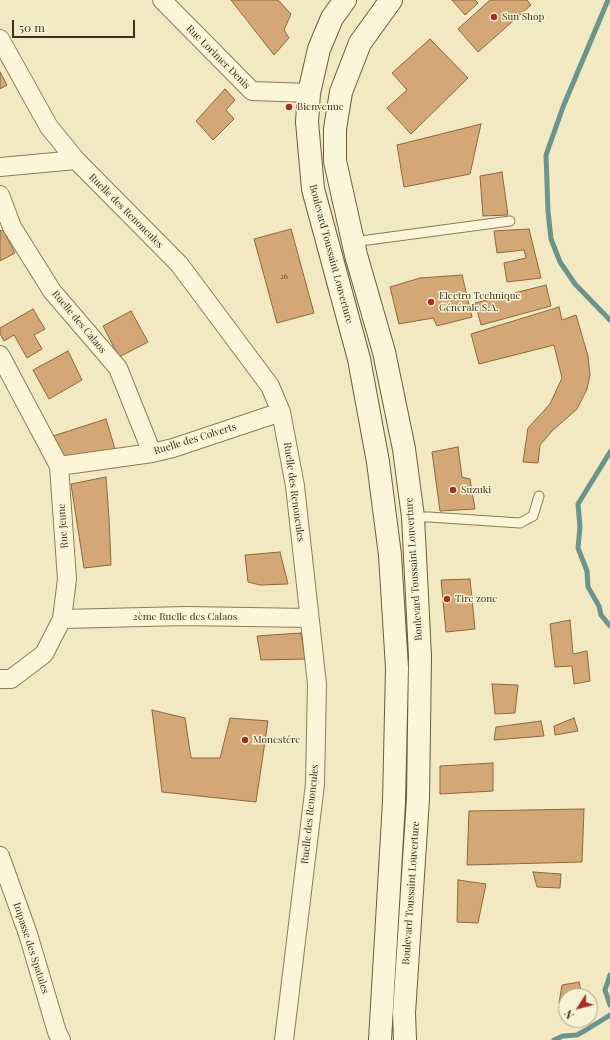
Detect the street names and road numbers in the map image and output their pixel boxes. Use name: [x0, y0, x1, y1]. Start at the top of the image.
street label: Rue Lorimer Denis: [184, 23, 252, 91]
street label: Ruelle des Renoncules: [86, 171, 166, 251]
street label: Boulevard Toussaint Louverture: [307, 183, 355, 325]
street label: Ruelle des Calaos: [49, 288, 109, 356]
street label: Ruelle des Colverts: [152, 421, 238, 457]
street label: Ruelle des Renoncules: [281, 442, 307, 542]
street label: Boulevard Toussaint Louverture: [403, 497, 425, 641]
street label: Rue Jeune: [55, 503, 71, 549]
street label: 2ème Ruelle des Calaos: [133, 611, 237, 623]
street label: Ruelle des Renoncules: [299, 764, 321, 864]
street label: Boulevard Toussaint Louverture: [400, 821, 422, 965]
street label: Impasse des Spatules: [11, 901, 51, 995]

